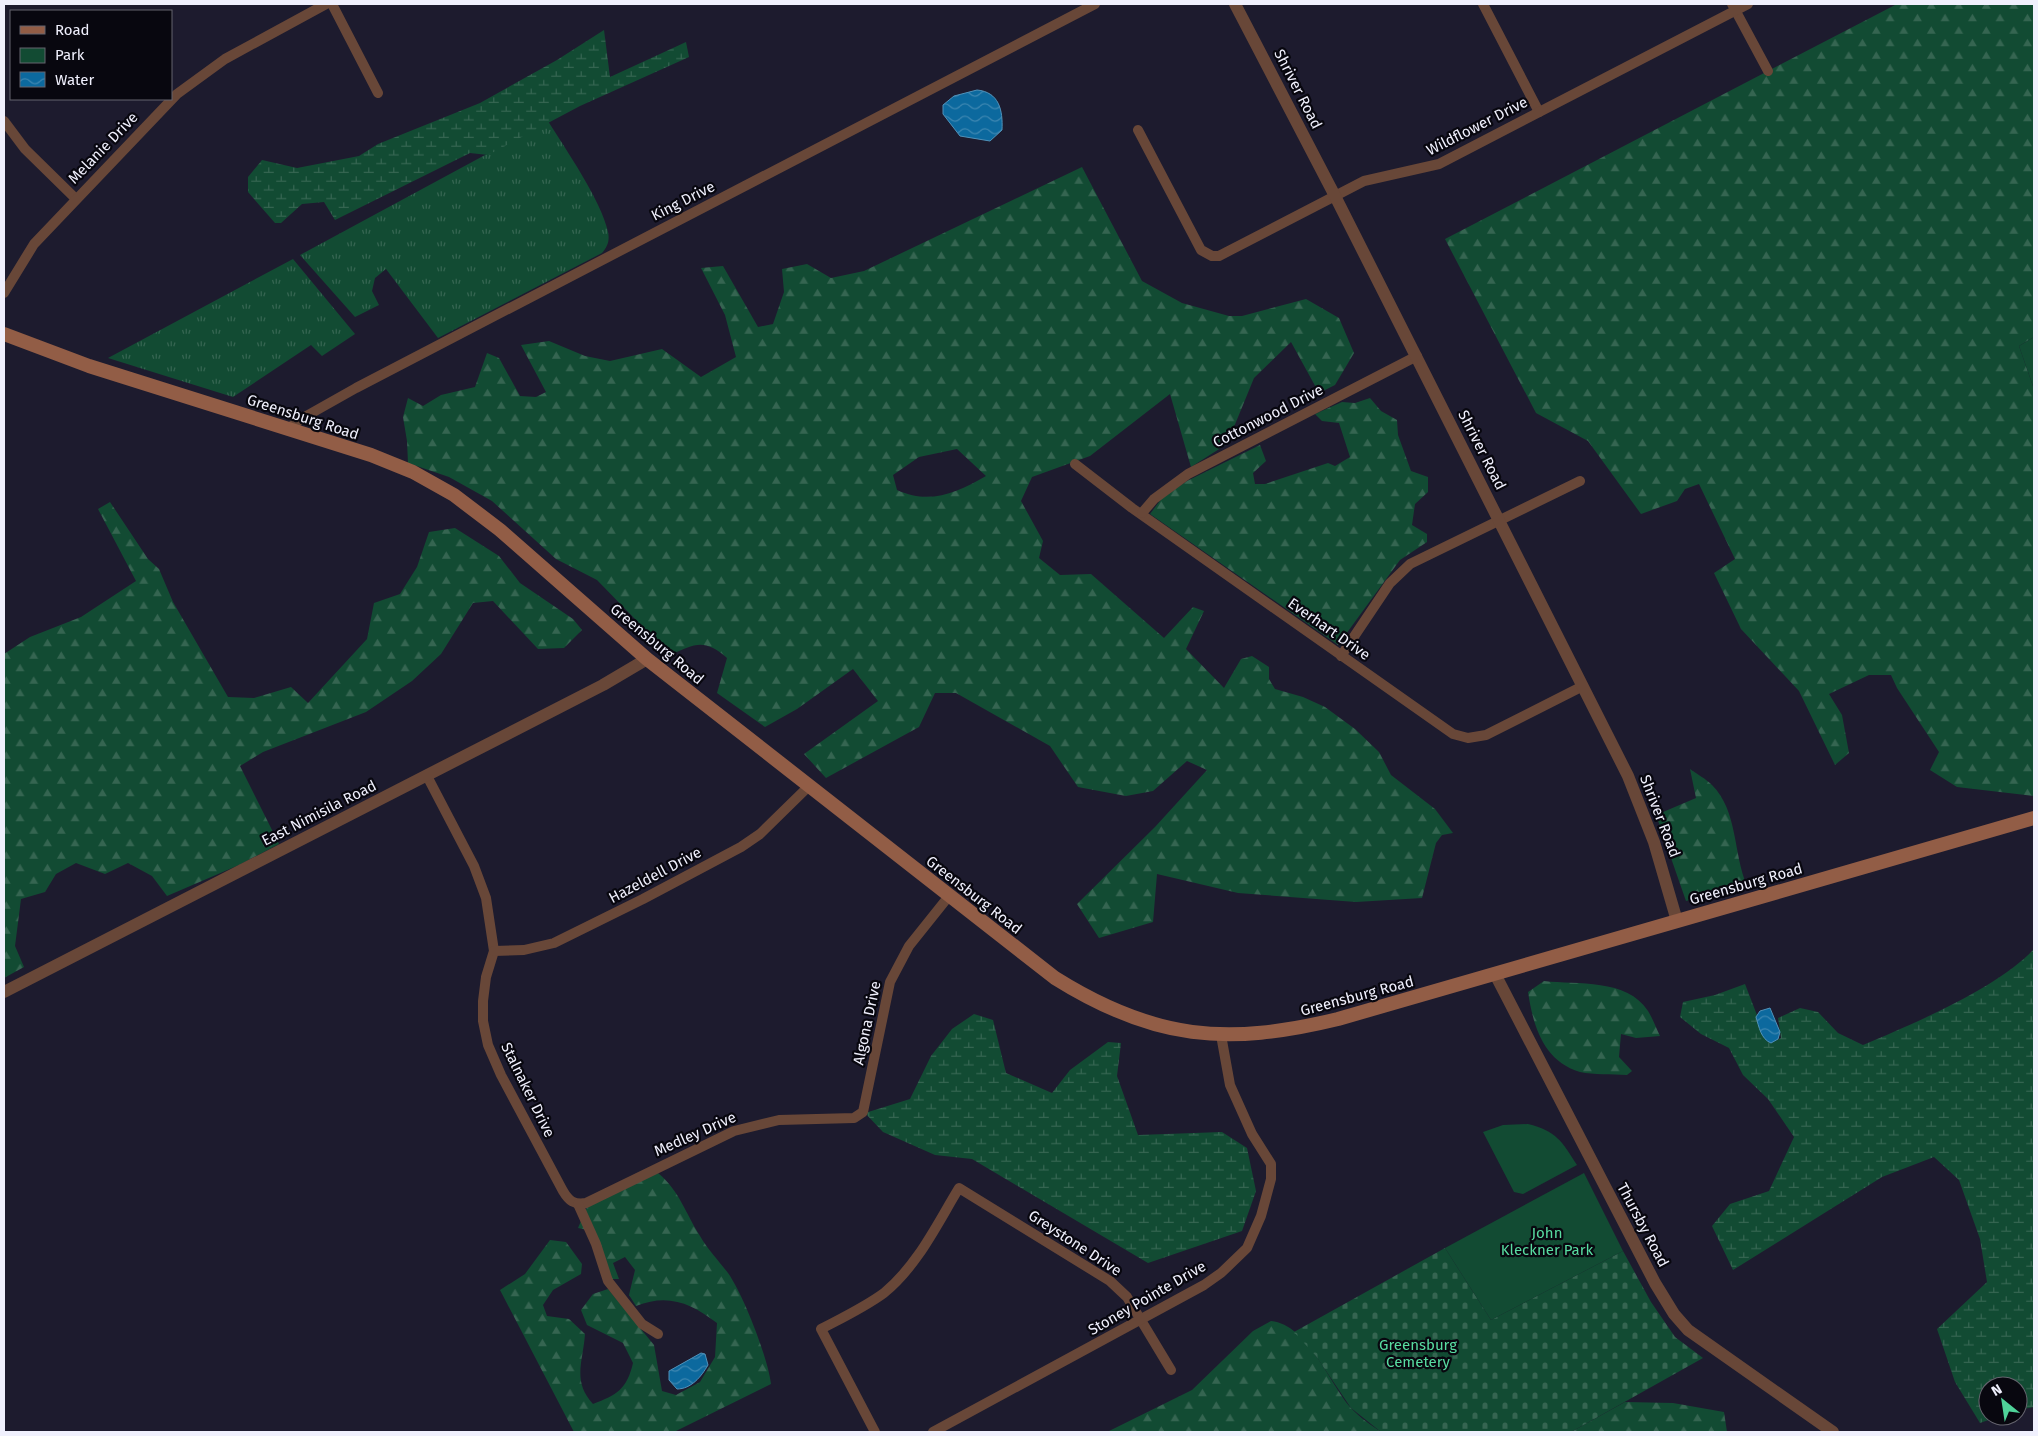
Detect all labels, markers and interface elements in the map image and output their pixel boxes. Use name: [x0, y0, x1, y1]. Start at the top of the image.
legend: [10, 10, 172, 100]
text: Road: [55, 21, 90, 39]
text: Park: [55, 46, 85, 64]
street label: Shriver Road: [1270, 46, 1326, 132]
text: Water: [55, 71, 94, 89]
street label: Wildflower Drive: [1423, 93, 1531, 159]
street label: Melanie Drive: [64, 108, 142, 188]
street label: King Drive: [648, 177, 718, 225]
street label: Cottonwood Drive: [1210, 380, 1326, 452]
street label: Greensburg Road: [245, 390, 361, 444]
street label: Shriver Road: [1454, 407, 1510, 493]
street label: Everhart Drive: [1284, 594, 1374, 664]
street label: Greensburg Road: [607, 600, 707, 688]
street label: Shriver Road: [1636, 772, 1684, 860]
street label: East Nimisila Road: [259, 776, 379, 850]
street label: Hazeldell Drive: [606, 843, 704, 907]
street label: Greensburg Road: [923, 852, 1025, 938]
street label: Greensburg Road: [1688, 859, 1804, 909]
street label: Greensburg Road: [1298, 972, 1416, 1020]
street label: Algona Drive: [849, 979, 885, 1067]
street label: Stalnaker Drive: [497, 1040, 559, 1140]
street label: Medley Drive: [651, 1108, 739, 1160]
street label: Thursby Road: [1613, 1180, 1673, 1270]
street label: Greystone Drive: [1025, 1206, 1125, 1280]
park label: John Kleckner Park: [1501, 1224, 1594, 1259]
street label: Stoney Pointe Drive: [1085, 1257, 1209, 1339]
park label: Greensburg Cemetery: [1379, 1336, 1457, 1371]
north arrow: [1978, 1376, 2028, 1426]
text: N: [1988, 1380, 2005, 1400]

